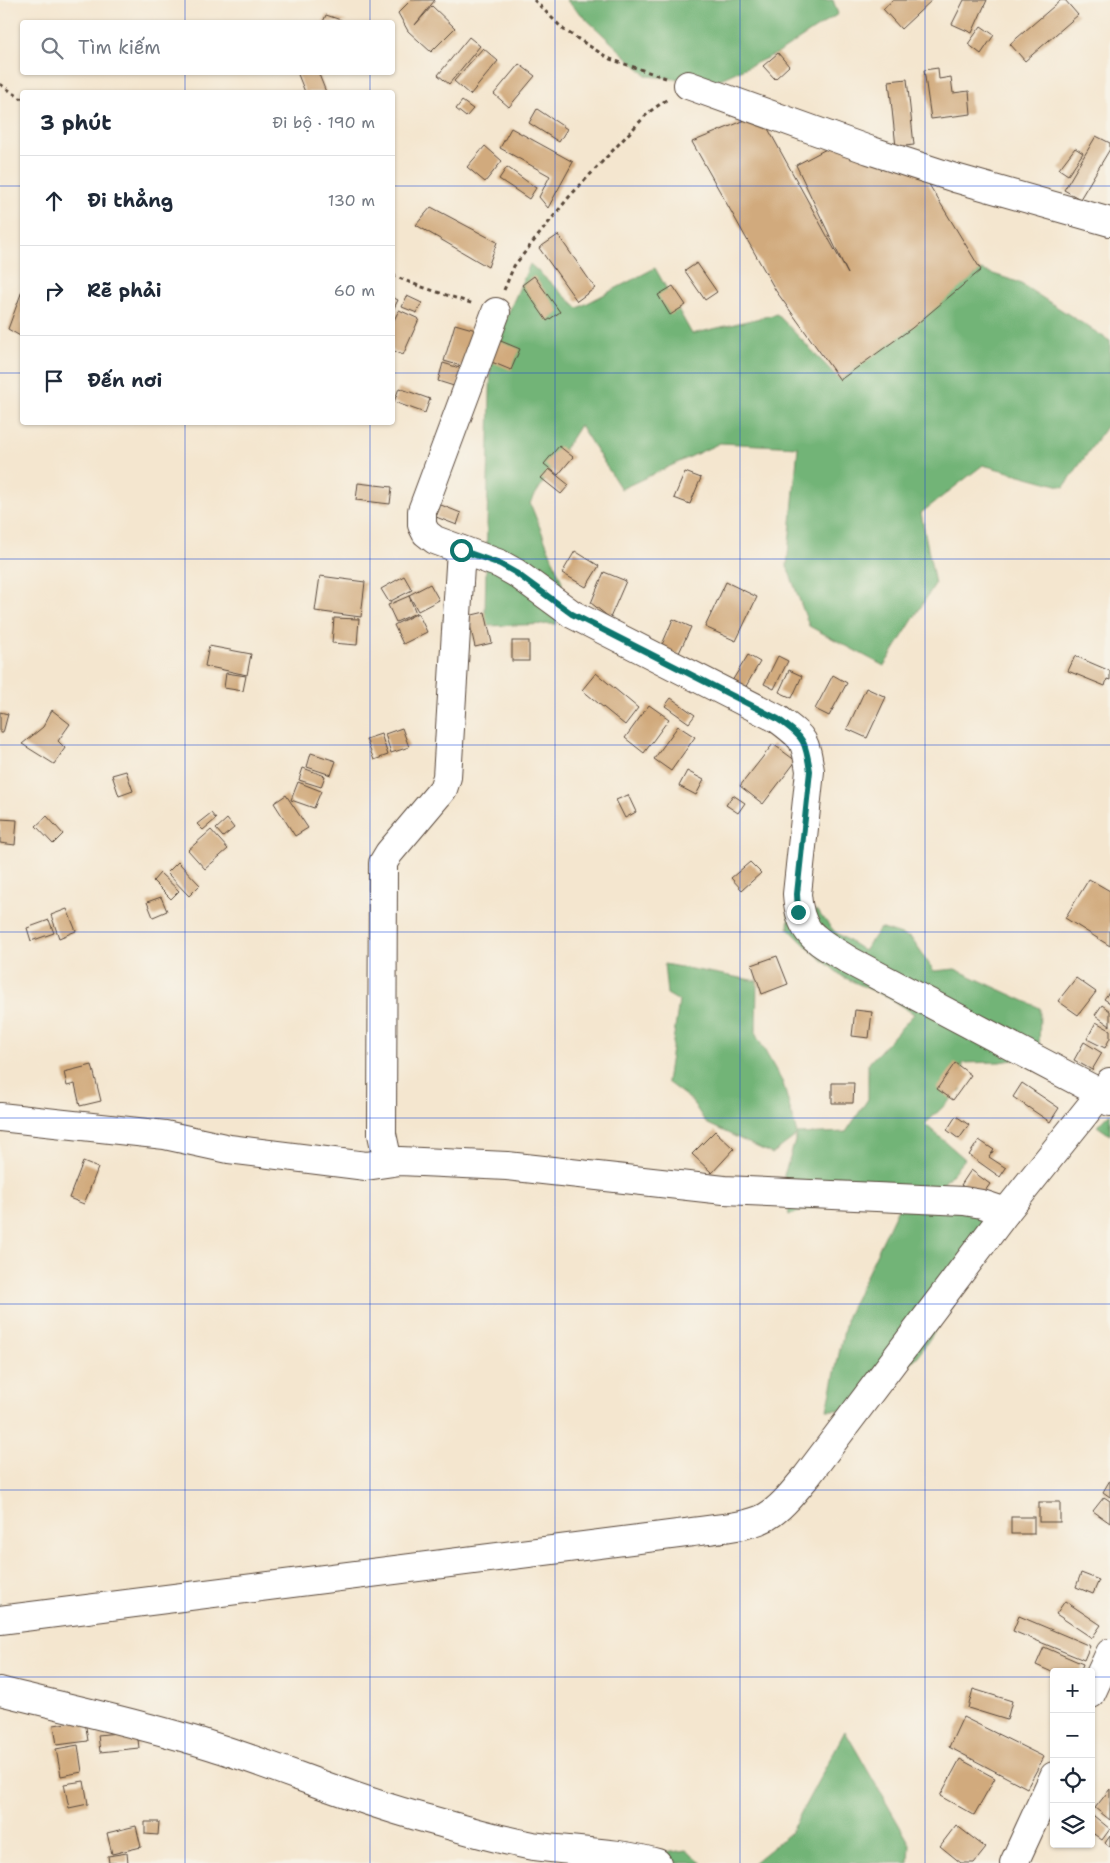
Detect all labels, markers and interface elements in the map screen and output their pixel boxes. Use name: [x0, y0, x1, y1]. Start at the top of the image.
search box: [20, 20, 395, 75]
icon: search: [38, 34, 66, 62]
text: Tìm kiếm: [78, 35, 161, 60]
text: 3 phút: [40, 109, 112, 137]
text: Đi bộ · 190 m: [272, 112, 375, 133]
icon: ahead: [40, 187, 68, 215]
text: Đi thẳng: [87, 188, 173, 213]
text: 130 m: [328, 190, 375, 211]
icon: right: [40, 277, 68, 305]
text: Rẽ phải: [87, 278, 162, 303]
text: 60 m: [334, 280, 375, 301]
icon: arrive: [40, 367, 68, 395]
text: Đến nơi: [87, 368, 162, 393]
route start: [450, 539, 473, 562]
route end: [787, 901, 810, 924]
map controls: [1050, 1668, 1095, 1848]
button: +: [1050, 1668, 1095, 1713]
button: −: [1050, 1713, 1095, 1758]
button: locate: [1050, 1758, 1095, 1803]
button: layers: [1050, 1803, 1095, 1848]

